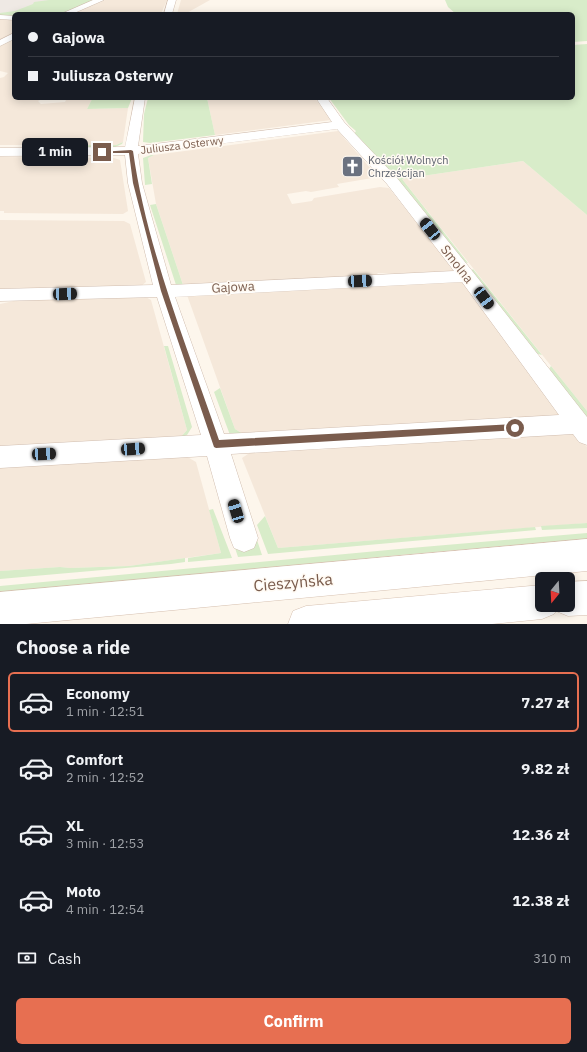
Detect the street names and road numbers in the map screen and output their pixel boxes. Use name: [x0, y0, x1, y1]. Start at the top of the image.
street label: Juliusza Osterwy: [140, 133, 225, 157]
street label: Smolna: [437, 241, 477, 287]
street label: Gajowa: [211, 277, 255, 297]
street label: Cieszyńska: [253, 569, 334, 595]

